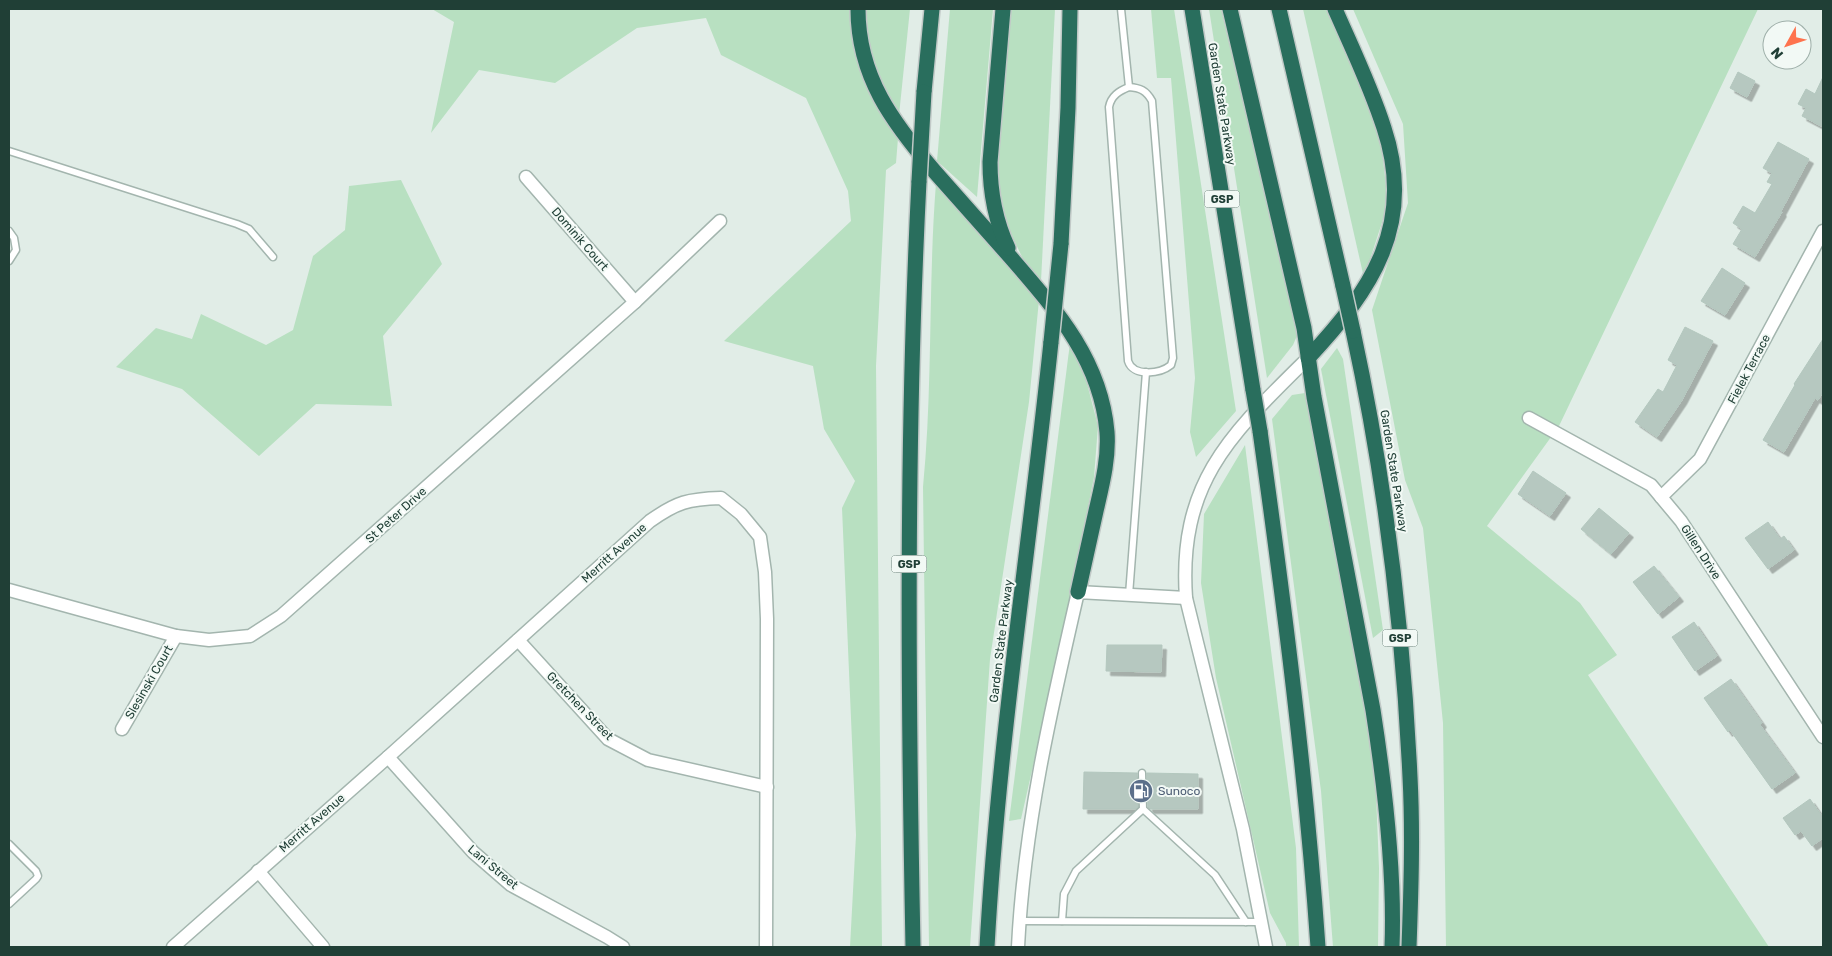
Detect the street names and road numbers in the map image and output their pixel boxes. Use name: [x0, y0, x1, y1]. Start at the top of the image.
street label: Garden State Parkway: [1205, 42, 1239, 167]
road number: GSP: [1204, 190, 1240, 208]
street label: Dominik Court: [549, 204, 611, 274]
street label: Fielek Terrace: [1725, 332, 1773, 406]
street label: Garden State Parkway: [1377, 409, 1411, 534]
street label: St Peter Drive: [363, 484, 429, 546]
street label: Merritt Avenue: [579, 520, 649, 586]
street label: Gillen Drive: [1678, 522, 1724, 582]
road number: GSP: [892, 556, 926, 572]
street label: Garden State Parkway: [987, 578, 1016, 703]
road number: GSP: [1382, 630, 1418, 646]
street label: Slesinski Court: [122, 642, 176, 721]
street label: Gretchen Street: [544, 669, 616, 743]
street label: Merritt Avenue: [276, 791, 348, 855]
street label: Lani Street: [465, 842, 521, 892]

